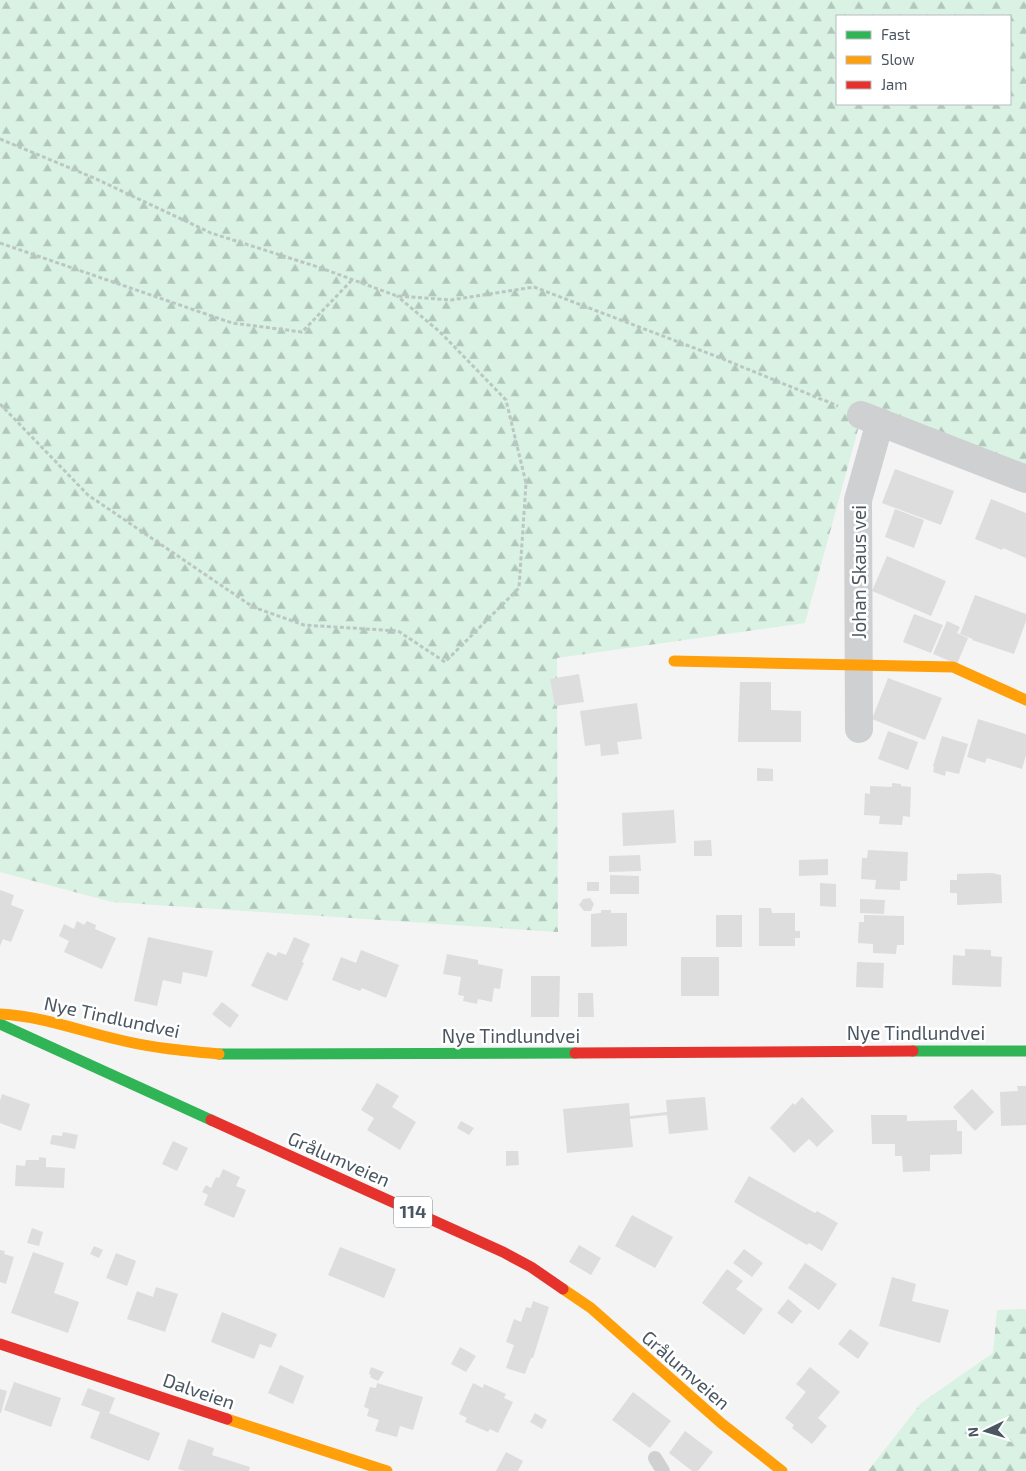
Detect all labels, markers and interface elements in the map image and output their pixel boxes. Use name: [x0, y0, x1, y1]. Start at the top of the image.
legend: [836, 15, 1011, 105]
text: Fast: [881, 25, 911, 43]
text: Slow: [881, 50, 915, 68]
text: Jam: [881, 75, 907, 93]
street label: Johan Skaus vei: [847, 505, 870, 639]
street label: Nye Tindlundvei: [42, 991, 182, 1042]
street label: Nye Tindlundvei: [847, 1021, 985, 1044]
street label: Nye Tindlundvei: [442, 1024, 580, 1047]
street label: Grålumveien: [285, 1126, 394, 1191]
road number: 114: [394, 1196, 432, 1228]
street label: Grålumveien: [638, 1325, 735, 1414]
street label: Dalveien: [160, 1368, 238, 1414]
north arrow: [961, 1406, 1011, 1456]
text: N: [964, 1426, 981, 1438]

